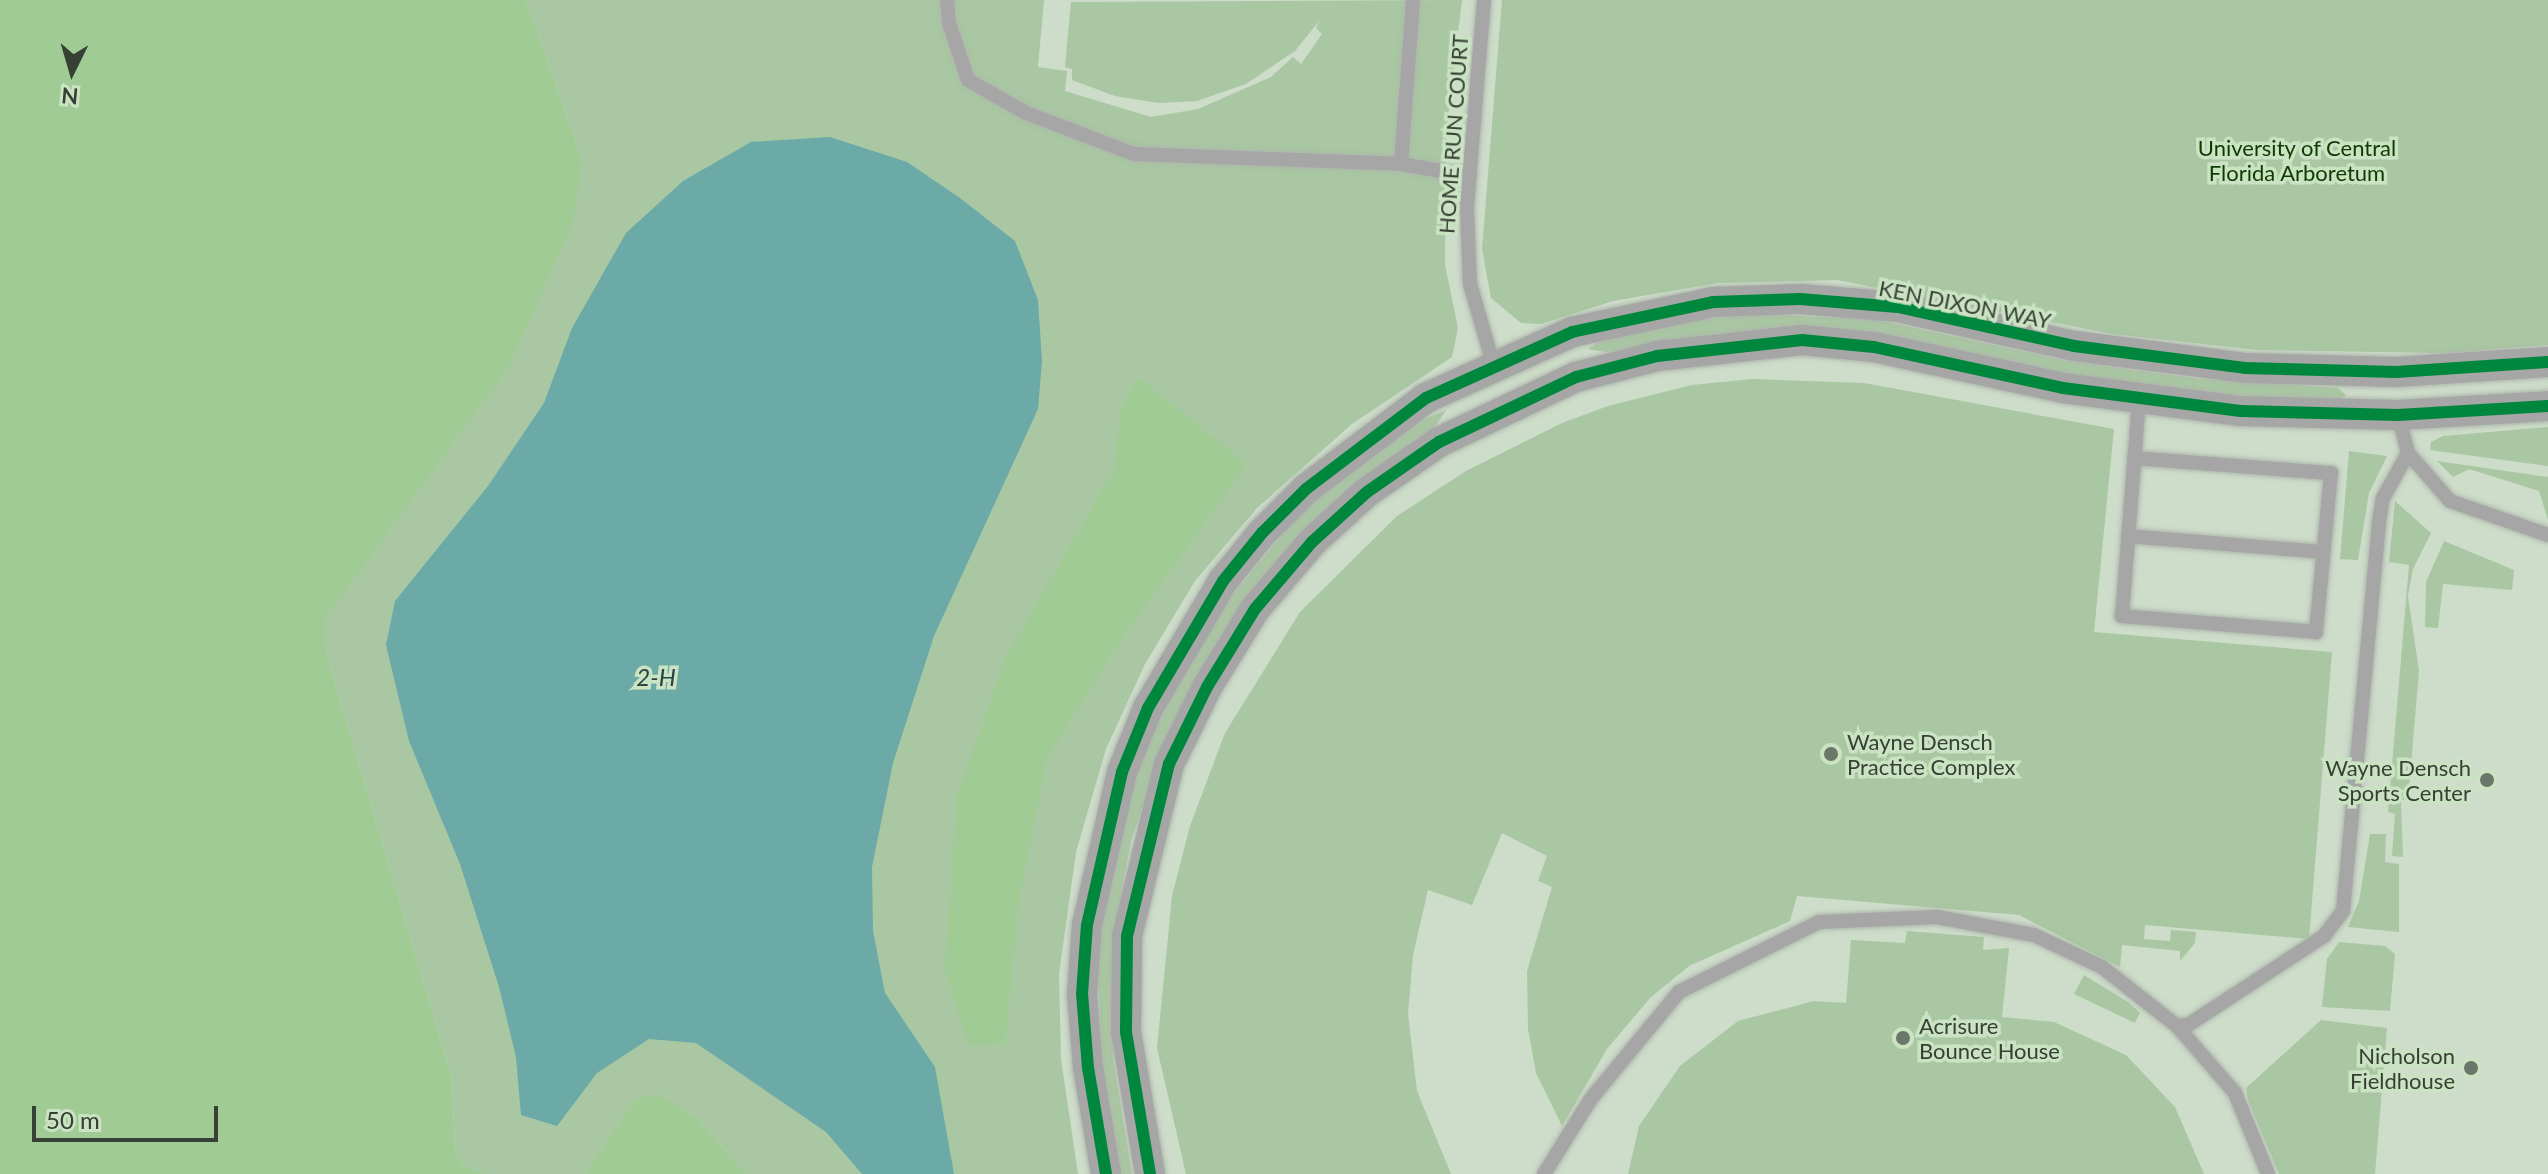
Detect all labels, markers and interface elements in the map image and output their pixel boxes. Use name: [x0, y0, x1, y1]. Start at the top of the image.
north arrow: [32, 32, 112, 112]
street label: HOME RUN COURT: [1433, 33, 1473, 235]
text: N: [60, 82, 79, 111]
park label: University of Central Florida Arboretum: [2197, 134, 2397, 186]
street label: KEN DIXON WAY: [1876, 274, 2054, 334]
water label: 2-H: [636, 663, 676, 691]
place label: Wayne Densch Practice Complex: [1847, 728, 2015, 780]
marker: Wayne Densch Practice Complex: [1822, 745, 1840, 763]
place label: Wayne Densch Sports Center: [2325, 754, 2471, 806]
marker: Wayne Densch Sports Center: [2478, 771, 2496, 789]
place label: Acrisure Bounce House: [1919, 1012, 2060, 1064]
marker: Acrisure Bounce House: [1894, 1029, 1912, 1047]
place label: Nicholson Fieldhouse: [2350, 1042, 2455, 1094]
marker: Nicholson Fieldhouse: [2462, 1059, 2480, 1077]
scale bar: [36, 1090, 222, 1140]
text: 50 m: [46, 1105, 100, 1134]

